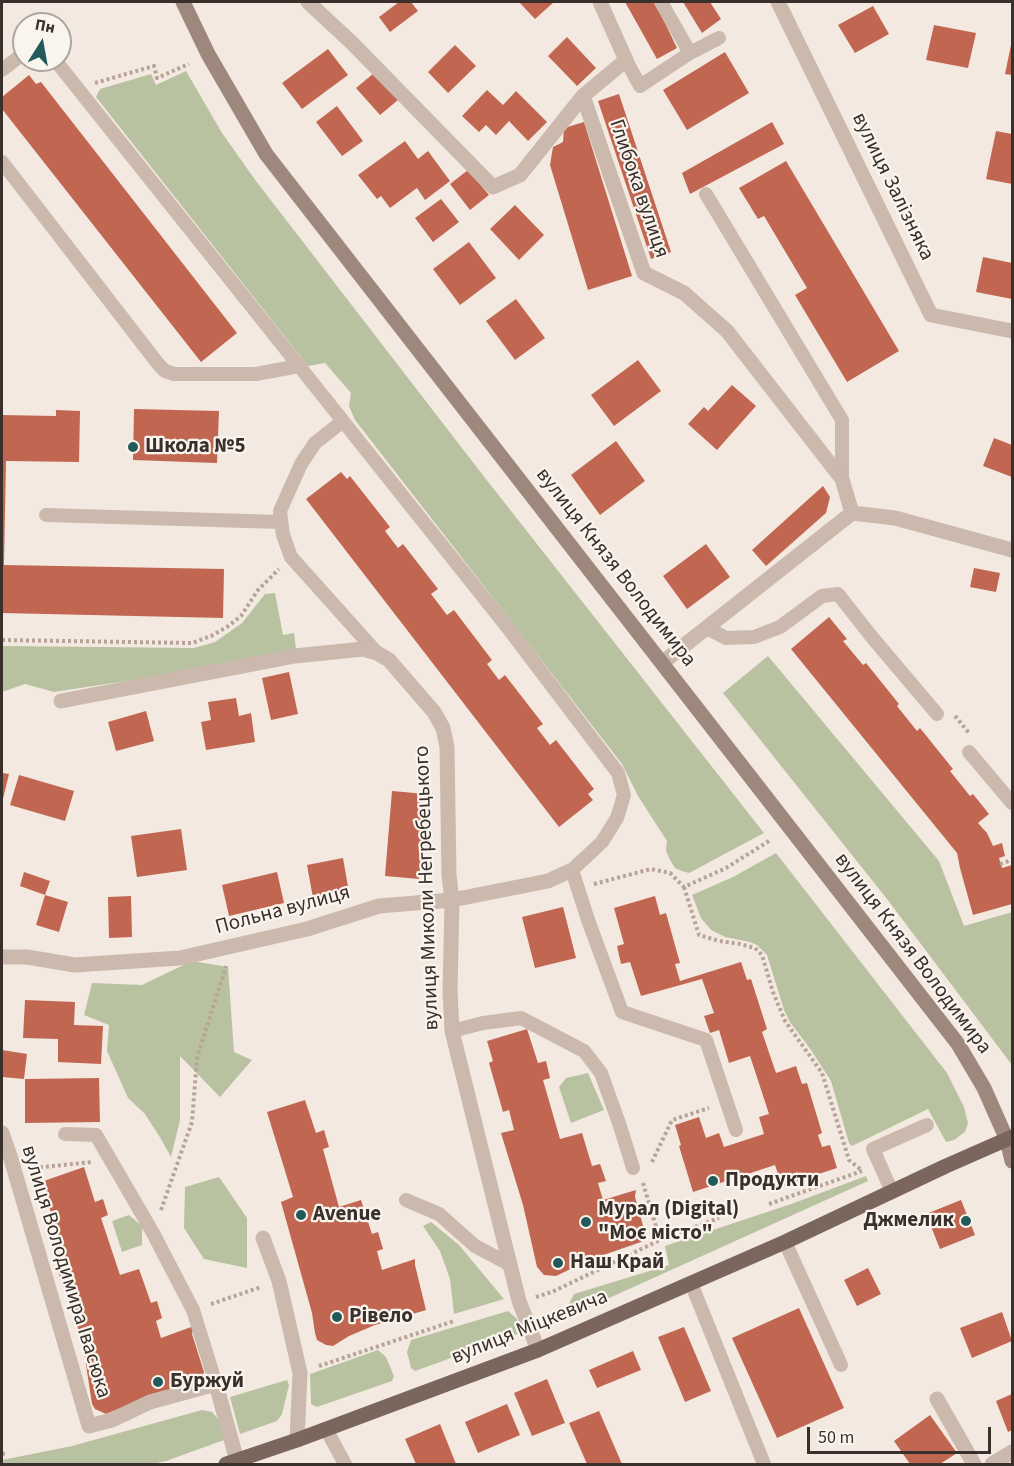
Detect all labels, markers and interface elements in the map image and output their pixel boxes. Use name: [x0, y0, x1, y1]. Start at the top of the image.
north arrow: [12, 12, 72, 72]
text: Пн: [33, 14, 57, 39]
street label: вулиця Залізняка: [845, 109, 939, 265]
street label: Глибока вулиця: [603, 117, 673, 261]
place label: Школа №5: [145, 434, 245, 460]
marker: Школа №5: [126, 440, 140, 454]
street label: вулиця Князя Володимира: [529, 463, 701, 673]
street label: вулиця Миколи Негребецького: [410, 745, 446, 1031]
street label: вулиця Князя Володимира: [828, 848, 996, 1060]
street label: Польна вулиця: [213, 881, 353, 941]
street label: вулиця Володимира Івасюка: [14, 1142, 116, 1402]
place label: Продукти: [725, 1168, 819, 1194]
marker: Продукти: [706, 1174, 720, 1188]
place label: Мурал (Digital) "Моє місто": [598, 1197, 739, 1247]
place label: Avenue: [313, 1202, 381, 1228]
marker: Avenue: [294, 1208, 308, 1222]
place label: Джмелик: [863, 1208, 954, 1234]
marker: Джмелик: [959, 1214, 973, 1228]
marker: Мурал (Digital) "Моє місто": [579, 1215, 593, 1229]
place label: Наш Край: [570, 1250, 664, 1276]
marker: Наш Край: [551, 1256, 565, 1270]
street label: вулиця Міцкевича: [448, 1285, 612, 1371]
place label: Рівело: [349, 1304, 413, 1330]
marker: Рівело: [330, 1310, 344, 1324]
place label: Буржуй: [170, 1369, 244, 1395]
marker: Буржуй: [151, 1375, 165, 1389]
scale bar: [810, 1415, 994, 1453]
text: 50 m: [818, 1425, 854, 1450]

